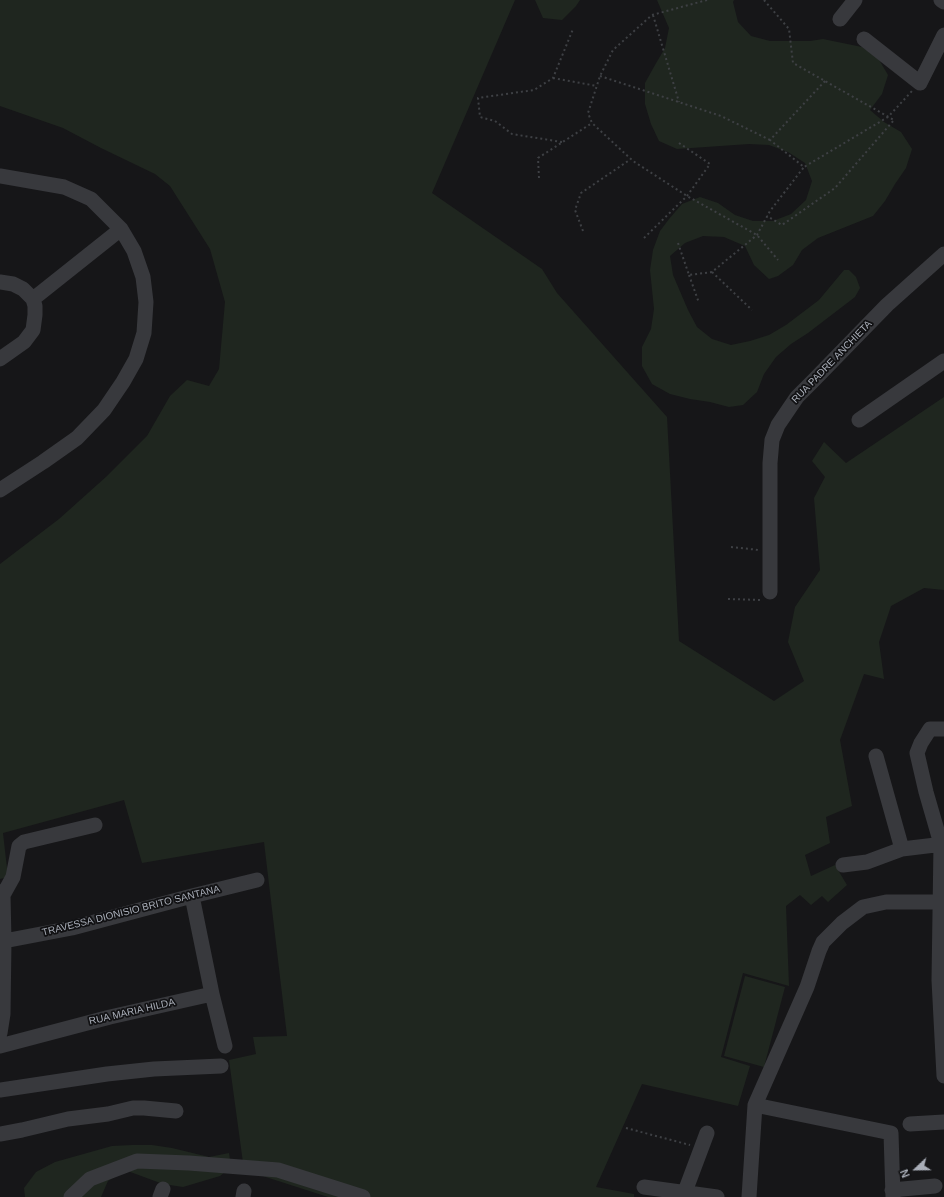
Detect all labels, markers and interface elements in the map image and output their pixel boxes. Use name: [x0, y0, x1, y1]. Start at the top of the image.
street label: RUA PADRE ANCHIETA: [789, 318, 875, 406]
street label: TRAVESSA DIONISIO BRITO SANTANA: [41, 883, 221, 939]
street label: RUA MARIA HILDA: [88, 996, 176, 1028]
north arrow: [896, 1149, 936, 1189]
text: N: [898, 1168, 912, 1179]

